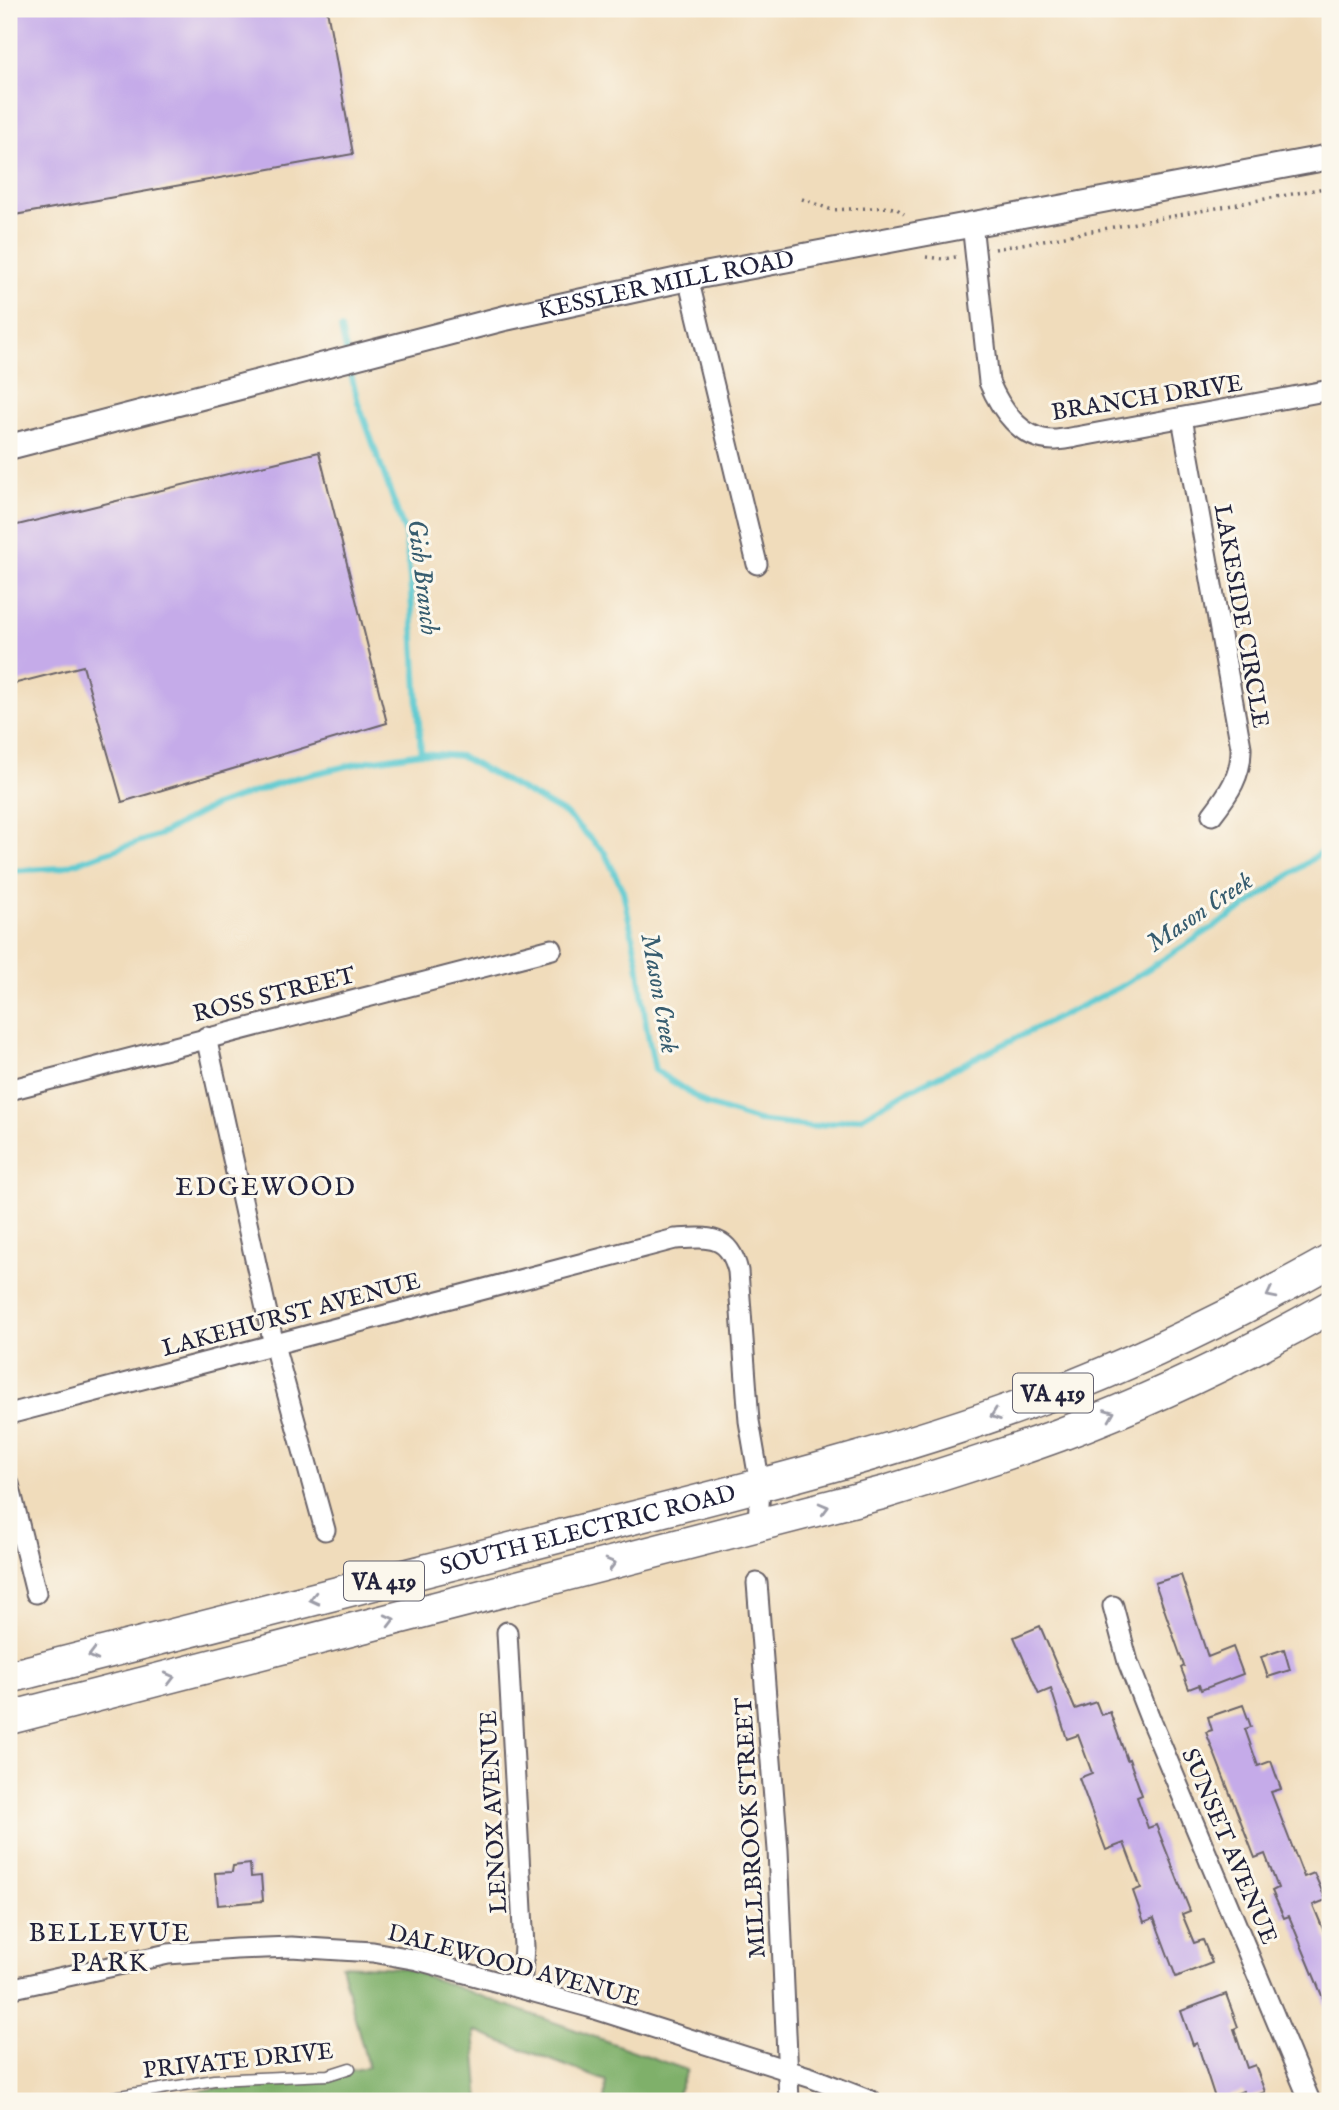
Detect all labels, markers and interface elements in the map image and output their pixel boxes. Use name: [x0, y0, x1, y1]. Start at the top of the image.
street label: KESSLER MILL ROAD: [535, 244, 797, 327]
street label: BRANCH DRIVE: [1049, 368, 1245, 429]
street label: LAKESIDE CIRCLE: [1206, 502, 1275, 731]
water label: Gish Branch: [399, 517, 446, 637]
water label: Mason Creek: [1140, 864, 1260, 960]
water label: Mason Creek: [633, 931, 686, 1056]
street label: ROSS STREET: [190, 960, 359, 1031]
district label: EDGEWOOD: [175, 1171, 357, 1204]
street label: LAKEHURST AVENUE: [159, 1266, 424, 1365]
one-way arrow: [1265, 1285, 1278, 1299]
road number: VA 419: [1013, 1374, 1093, 1412]
one-way arrow: [990, 1406, 1002, 1420]
one-way arrow: [1103, 1408, 1115, 1422]
street label: SOUTH ELECTRIC ROAD: [437, 1478, 739, 1583]
one-way arrow: [818, 1502, 830, 1516]
one-way arrow: [605, 1558, 617, 1573]
road number: VA 419: [344, 1562, 424, 1600]
one-way arrow: [308, 1591, 320, 1605]
one-way arrow: [384, 1614, 396, 1628]
one-way arrow: [87, 1647, 99, 1661]
one-way arrow: [164, 1672, 176, 1686]
street label: MILLBROOK STREET: [729, 1696, 774, 1959]
street label: LENOX AVENUE: [474, 1710, 515, 1914]
street label: SUNSET AVENUE: [1173, 1744, 1284, 1949]
district label: BELLEVUE PARK: [28, 1917, 192, 1980]
street label: DALEWOOD AVENUE: [384, 1918, 643, 2015]
street label: PRIVATE DRIVE: [141, 2036, 335, 2087]

